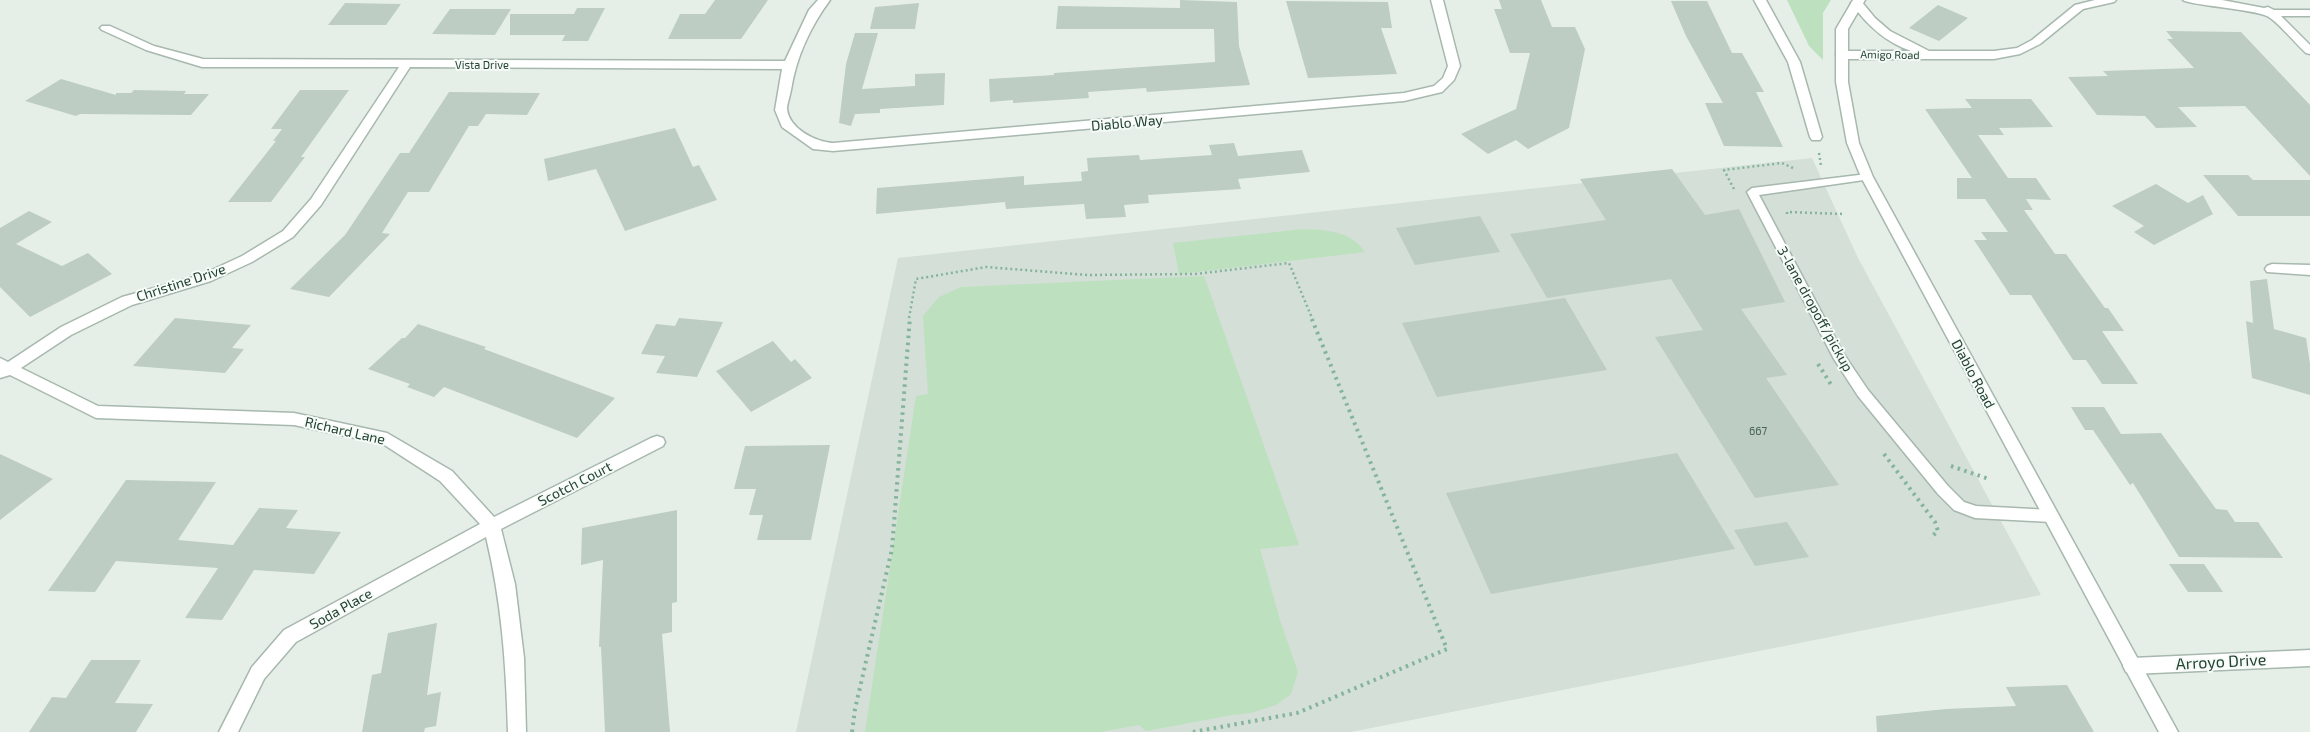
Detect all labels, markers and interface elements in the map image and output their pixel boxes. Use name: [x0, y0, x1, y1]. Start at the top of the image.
street label: Amigo Road: [1860, 48, 1920, 62]
street label: Vista Drive: [455, 58, 509, 72]
street label: Diablo Way: [1090, 112, 1164, 134]
street label: 3-lane dropoff/pickup: [1774, 243, 1856, 375]
street label: Christine Drive: [134, 261, 228, 305]
street label: Diablo Road: [1948, 337, 1998, 411]
street label: Richard Lane: [303, 414, 387, 448]
house number: 667: [1749, 424, 1767, 438]
street label: Scotch Court: [535, 458, 615, 510]
street label: Soda Place: [307, 585, 375, 633]
street label: Arroyo Drive: [2175, 650, 2267, 674]

